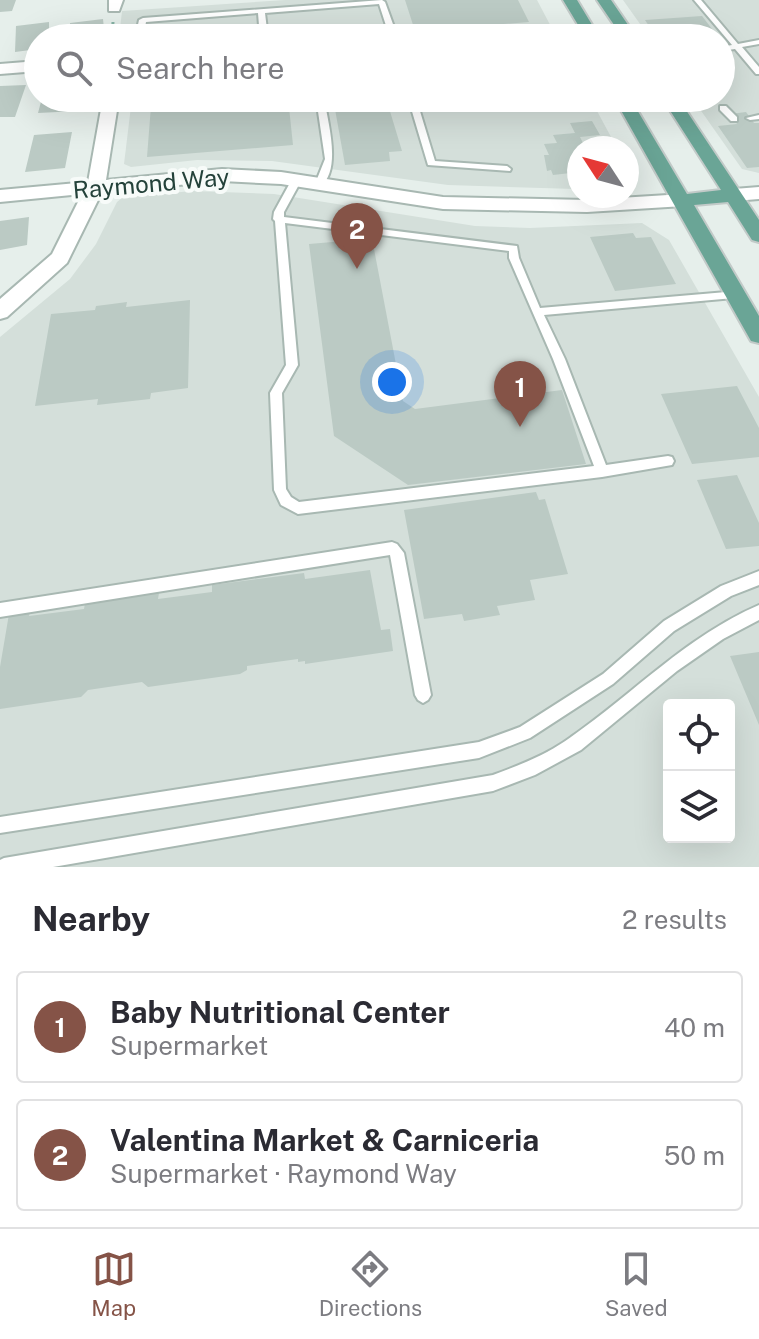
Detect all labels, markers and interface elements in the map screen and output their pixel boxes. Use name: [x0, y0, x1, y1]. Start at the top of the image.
search box: [24, 24, 735, 112]
icon: search: [52, 46, 96, 90]
text: Search here: [116, 50, 284, 86]
north arrow: [567, 136, 639, 208]
street label: Raymond Way: [72, 162, 231, 204]
pin: 2: [331, 203, 383, 269]
pin: 1: [494, 361, 546, 427]
your location: [372, 362, 412, 402]
map controls: [663, 699, 735, 843]
button: locate: [663, 699, 735, 771]
button: layers: [663, 771, 735, 843]
text: Nearby: [32, 899, 150, 939]
text: 2 results: [622, 904, 727, 935]
text: Baby Nutritional Center: [110, 994, 450, 1030]
text: 1: [54, 1012, 66, 1043]
text: 40 m: [664, 1012, 725, 1043]
text: Supermarket: [110, 1030, 268, 1061]
text: Valentina Market & Carniceria: [110, 1122, 539, 1158]
text: 2: [52, 1140, 68, 1171]
text: 50 m: [664, 1140, 725, 1171]
text: Supermarket · Raymond Way: [110, 1158, 457, 1189]
tab: Map: [91, 1247, 136, 1321]
tab: Directions: [319, 1247, 422, 1321]
tab: Saved: [605, 1247, 668, 1321]

